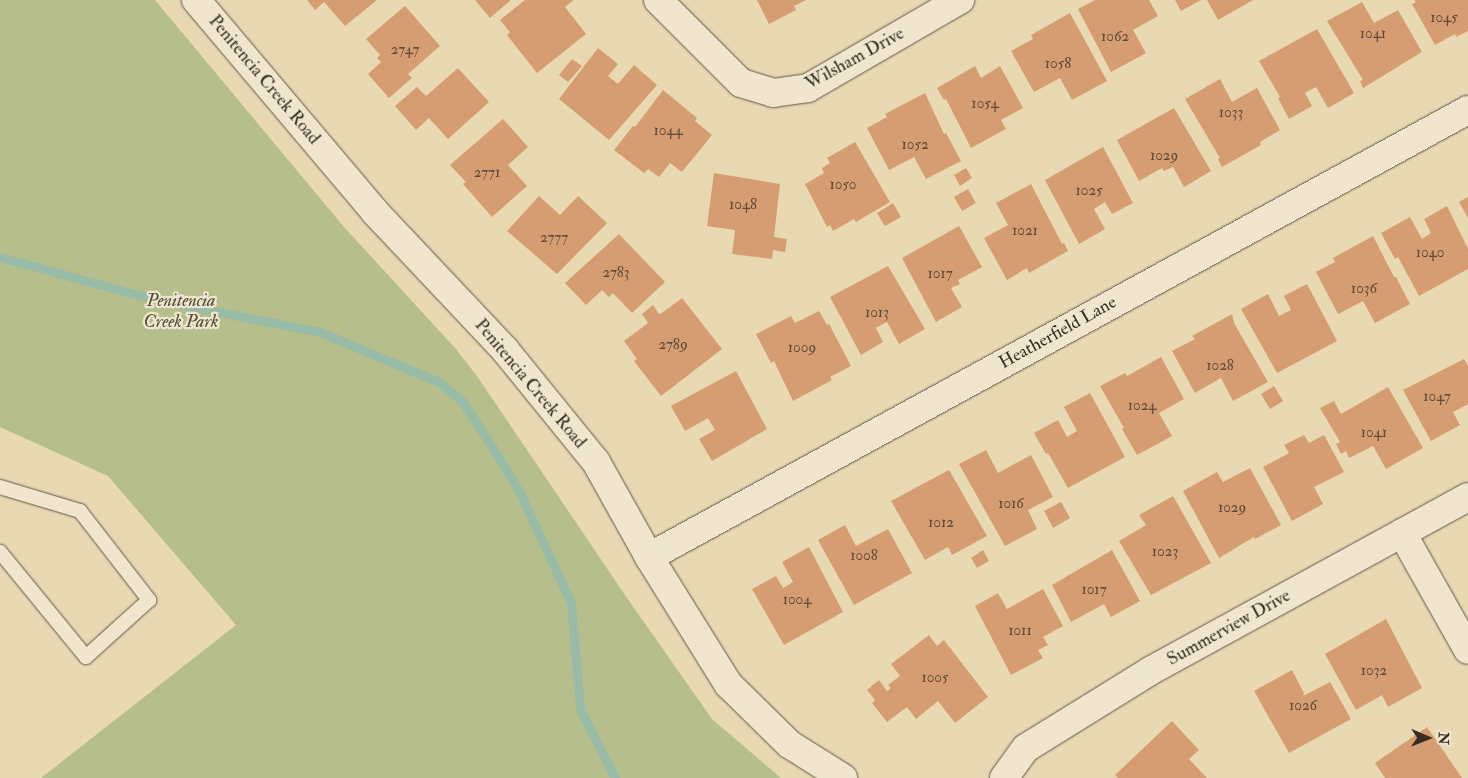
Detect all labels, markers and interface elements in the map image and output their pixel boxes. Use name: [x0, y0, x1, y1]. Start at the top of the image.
house number: 1045: [1430, 9, 1458, 27]
street label: Penitencia Creek Road: [204, 11, 324, 149]
street label: Wilsham Drive: [802, 23, 908, 95]
house number: 1041: [1360, 25, 1386, 43]
house number: 1062: [1101, 28, 1129, 46]
house number: 2747: [391, 41, 419, 59]
house number: 1058: [1045, 55, 1071, 73]
house number: 1054: [971, 95, 999, 113]
house number: 1033: [1219, 104, 1243, 122]
house number: 1044: [653, 122, 683, 140]
house number: 1052: [901, 136, 929, 154]
house number: 1029: [1150, 147, 1178, 165]
house number: 2771: [474, 164, 500, 182]
house number: 1050: [829, 176, 857, 194]
house number: 1025: [1075, 182, 1103, 200]
house number: 1048: [729, 196, 757, 214]
house number: 1021: [1012, 222, 1038, 240]
house number: 2777: [540, 229, 568, 247]
house number: 1040: [1416, 244, 1444, 262]
house number: 2783: [602, 264, 630, 282]
house number: 1017: [927, 265, 953, 283]
house number: 1036: [1351, 280, 1377, 298]
park label: Penitencia Creek Park: [143, 291, 219, 334]
street label: Heatherfield Lane: [996, 292, 1120, 374]
house number: 1013: [865, 304, 889, 322]
street label: Penitencia Creek Road: [470, 315, 590, 453]
house number: 2789: [658, 336, 688, 354]
house number: 1009: [788, 339, 816, 357]
house number: 1028: [1206, 357, 1234, 375]
house number: 1047: [1423, 388, 1451, 406]
house number: 1024: [1128, 397, 1156, 415]
house number: 1041: [1361, 424, 1387, 442]
house number: 1016: [998, 495, 1024, 513]
house number: 1029: [1218, 499, 1246, 517]
house number: 1012: [928, 514, 954, 532]
house number: 1023: [1152, 543, 1178, 561]
house number: 1008: [850, 547, 878, 565]
house number: 1017: [1081, 581, 1107, 599]
street label: Summerview Drive: [1164, 585, 1294, 671]
house number: 1004: [783, 591, 811, 609]
house number: 1011: [1008, 622, 1032, 640]
house number: 1032: [1361, 662, 1387, 680]
house number: 1005: [921, 669, 949, 687]
house number: 1026: [1289, 697, 1317, 715]
north arrow: [1403, 713, 1453, 763]
text: N: [1435, 732, 1452, 745]

